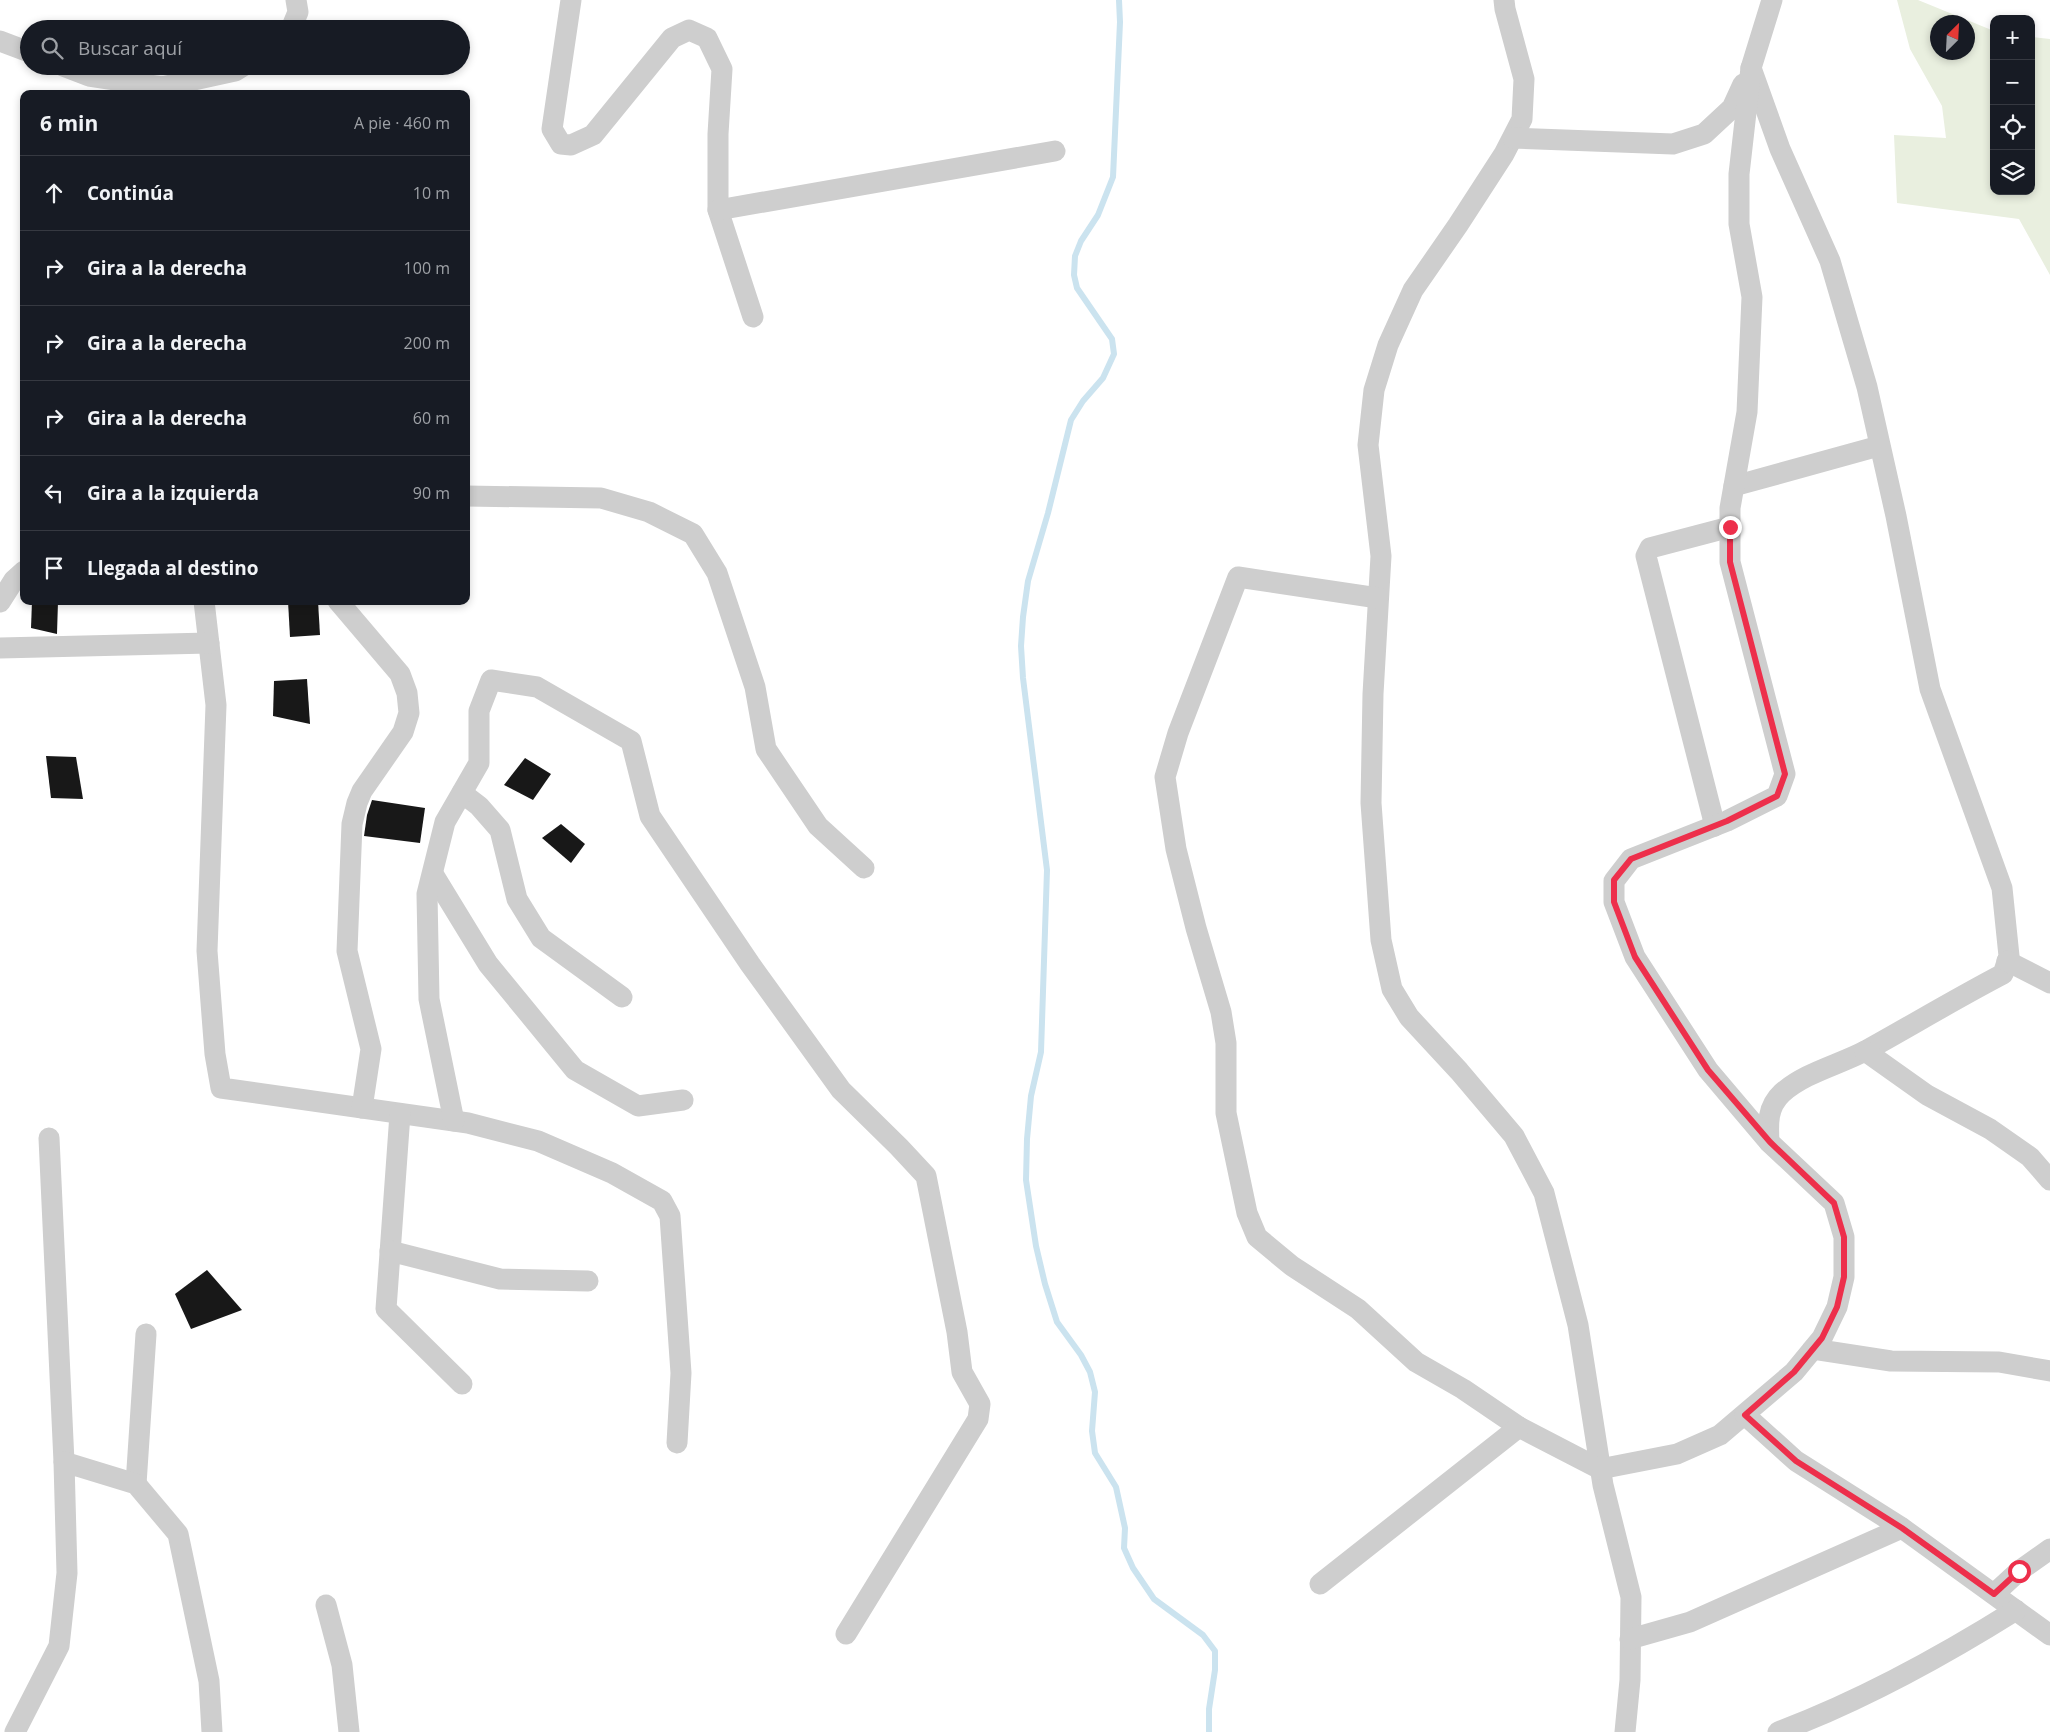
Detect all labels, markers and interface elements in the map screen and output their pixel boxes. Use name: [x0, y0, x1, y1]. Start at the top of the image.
north arrow: [1930, 15, 1975, 60]
map controls: [1990, 15, 2035, 195]
button: +: [1990, 15, 2035, 60]
search box: [20, 20, 470, 75]
icon: search: [38, 34, 66, 62]
text: Buscar aquí: [78, 35, 182, 61]
button: −: [1990, 60, 2035, 105]
button: locate: [1990, 105, 2035, 150]
text: 6 min: [40, 109, 98, 137]
text: A pie · 460 m: [354, 112, 450, 134]
button: layers: [1990, 150, 2035, 195]
icon: ahead: [40, 179, 68, 207]
text: Continúa: [87, 180, 174, 206]
text: 10 m: [413, 182, 450, 204]
icon: right: [40, 254, 68, 282]
text: Gira a la derecha: [87, 255, 247, 281]
text: 100 m: [404, 257, 450, 279]
icon: right: [40, 329, 68, 357]
text: Gira a la derecha: [87, 330, 247, 356]
text: 200 m: [404, 332, 450, 354]
icon: right: [40, 404, 68, 432]
text: Gira a la derecha: [87, 405, 247, 431]
text: 60 m: [413, 407, 450, 429]
icon: left: [40, 479, 68, 507]
text: Gira a la izquierda: [87, 480, 259, 506]
text: 90 m: [413, 482, 450, 504]
route end: [1719, 516, 1742, 539]
icon: arrive: [40, 554, 68, 582]
text: Llegada al destino: [87, 555, 259, 581]
route start: [2008, 1560, 2031, 1583]

